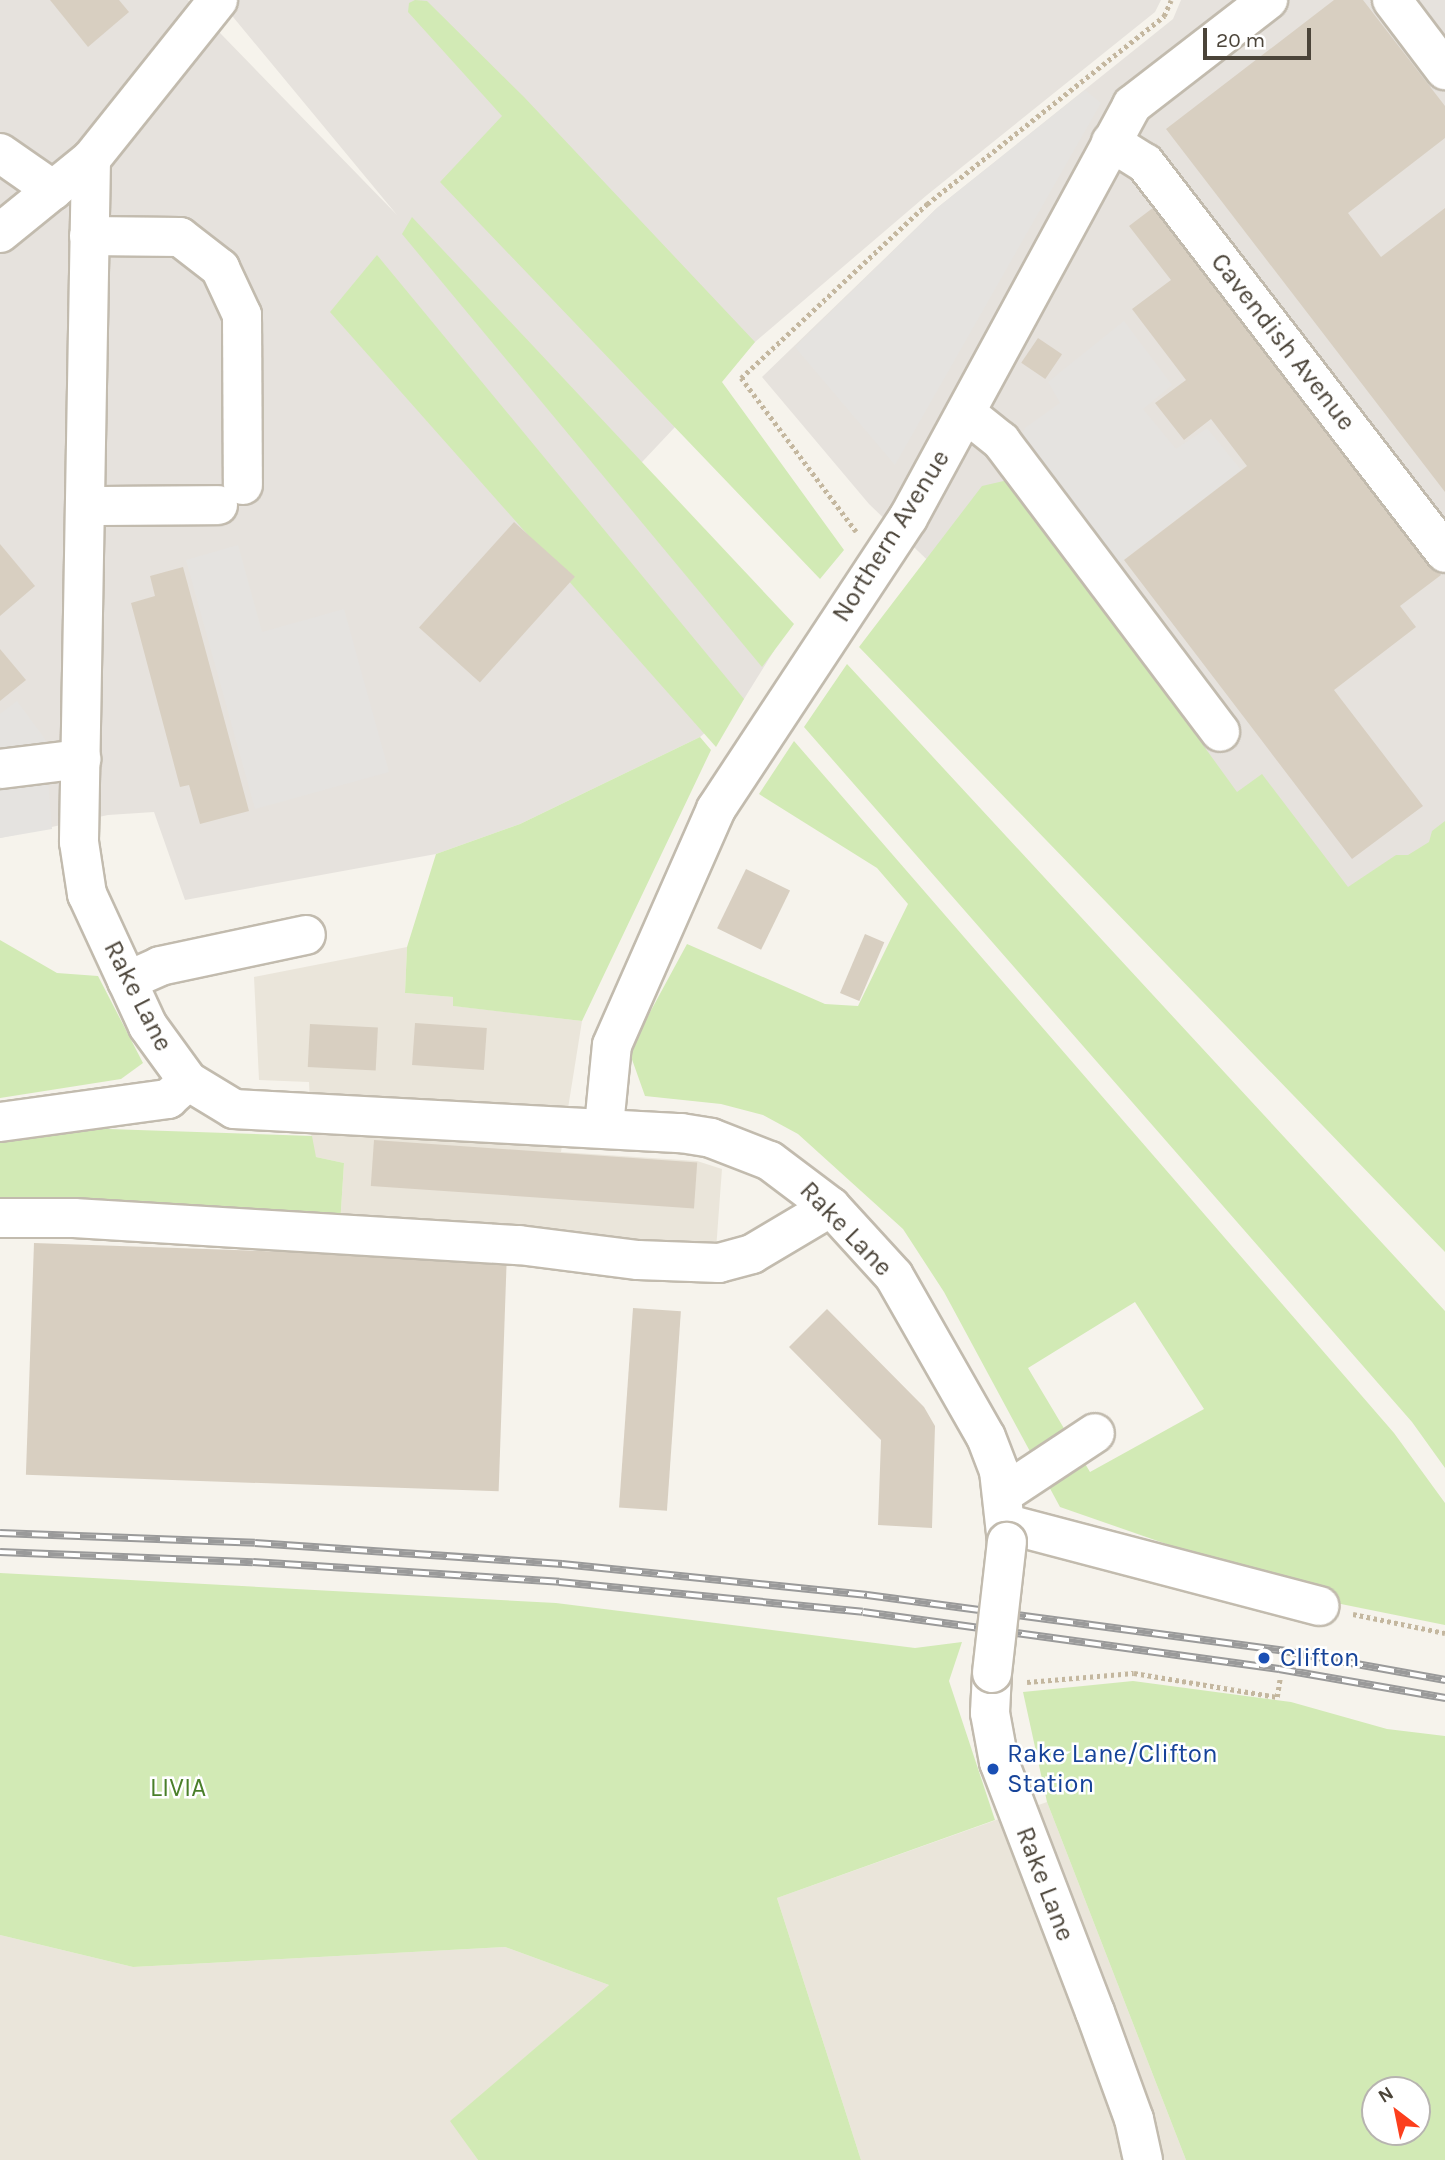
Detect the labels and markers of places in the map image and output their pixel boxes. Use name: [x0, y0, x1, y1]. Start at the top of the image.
place label: Clifton: [1280, 1642, 1360, 1674]
marker: Clifton: [1254, 1648, 1274, 1668]
place label: Rake Lane/Clifton Station: [1007, 1738, 1218, 1800]
marker: Rake Lane/Clifton Station: [985, 1761, 1001, 1777]

